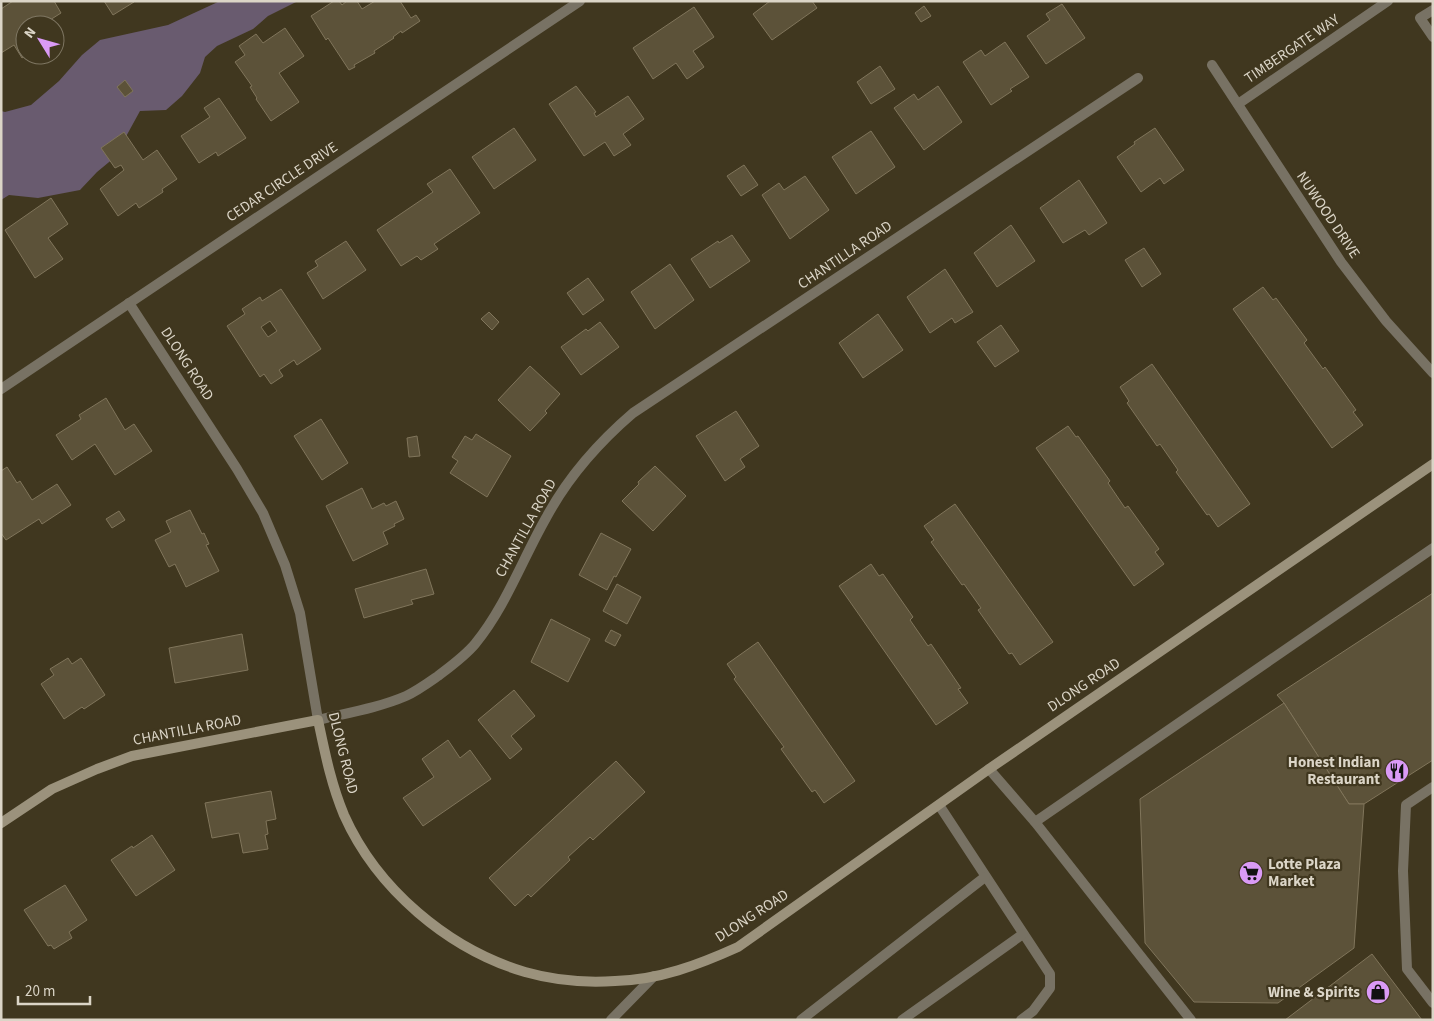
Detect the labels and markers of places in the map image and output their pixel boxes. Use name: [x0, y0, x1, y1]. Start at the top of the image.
place label: Honest Indian Restaurant: [1288, 752, 1380, 790]
restaurant icon: Honest Indian Restaurant: [1384, 758, 1410, 784]
place label: Lotte Plaza Market: [1268, 854, 1341, 892]
supermarket icon: Lotte Plaza Market: [1238, 860, 1264, 886]
shop icon: Wine & Spirits: [1365, 979, 1391, 1005]
place label: Wine & Spirits: [1268, 982, 1360, 1003]

